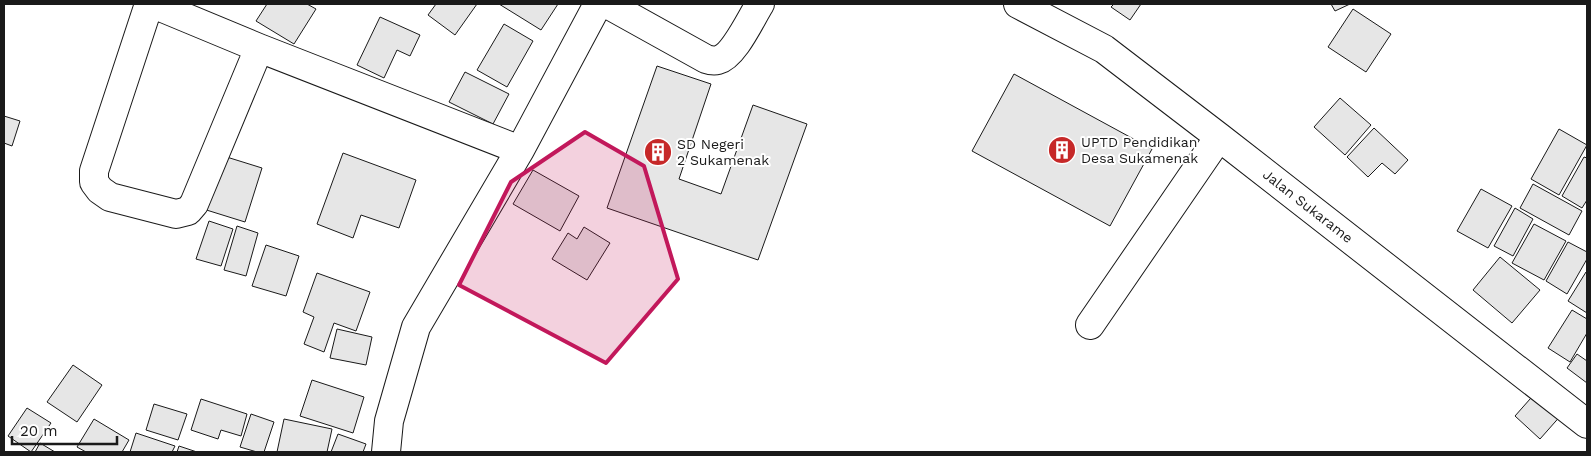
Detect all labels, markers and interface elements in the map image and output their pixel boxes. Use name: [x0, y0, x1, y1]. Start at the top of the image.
place label: UPTD Pendidikan Desa Sukamenak: [1081, 134, 1198, 166]
building icon: UPTD Pendidikan Desa Sukamenak: [1047, 135, 1077, 165]
place label: SD Negeri 2 Sukamenak: [677, 136, 769, 168]
building icon: SD Negeri 2 Sukamenak: [643, 137, 673, 167]
street label: Jalan Sukarame: [1260, 166, 1356, 246]
scale bar: [12, 414, 118, 446]
text: 20 m: [20, 422, 58, 440]

